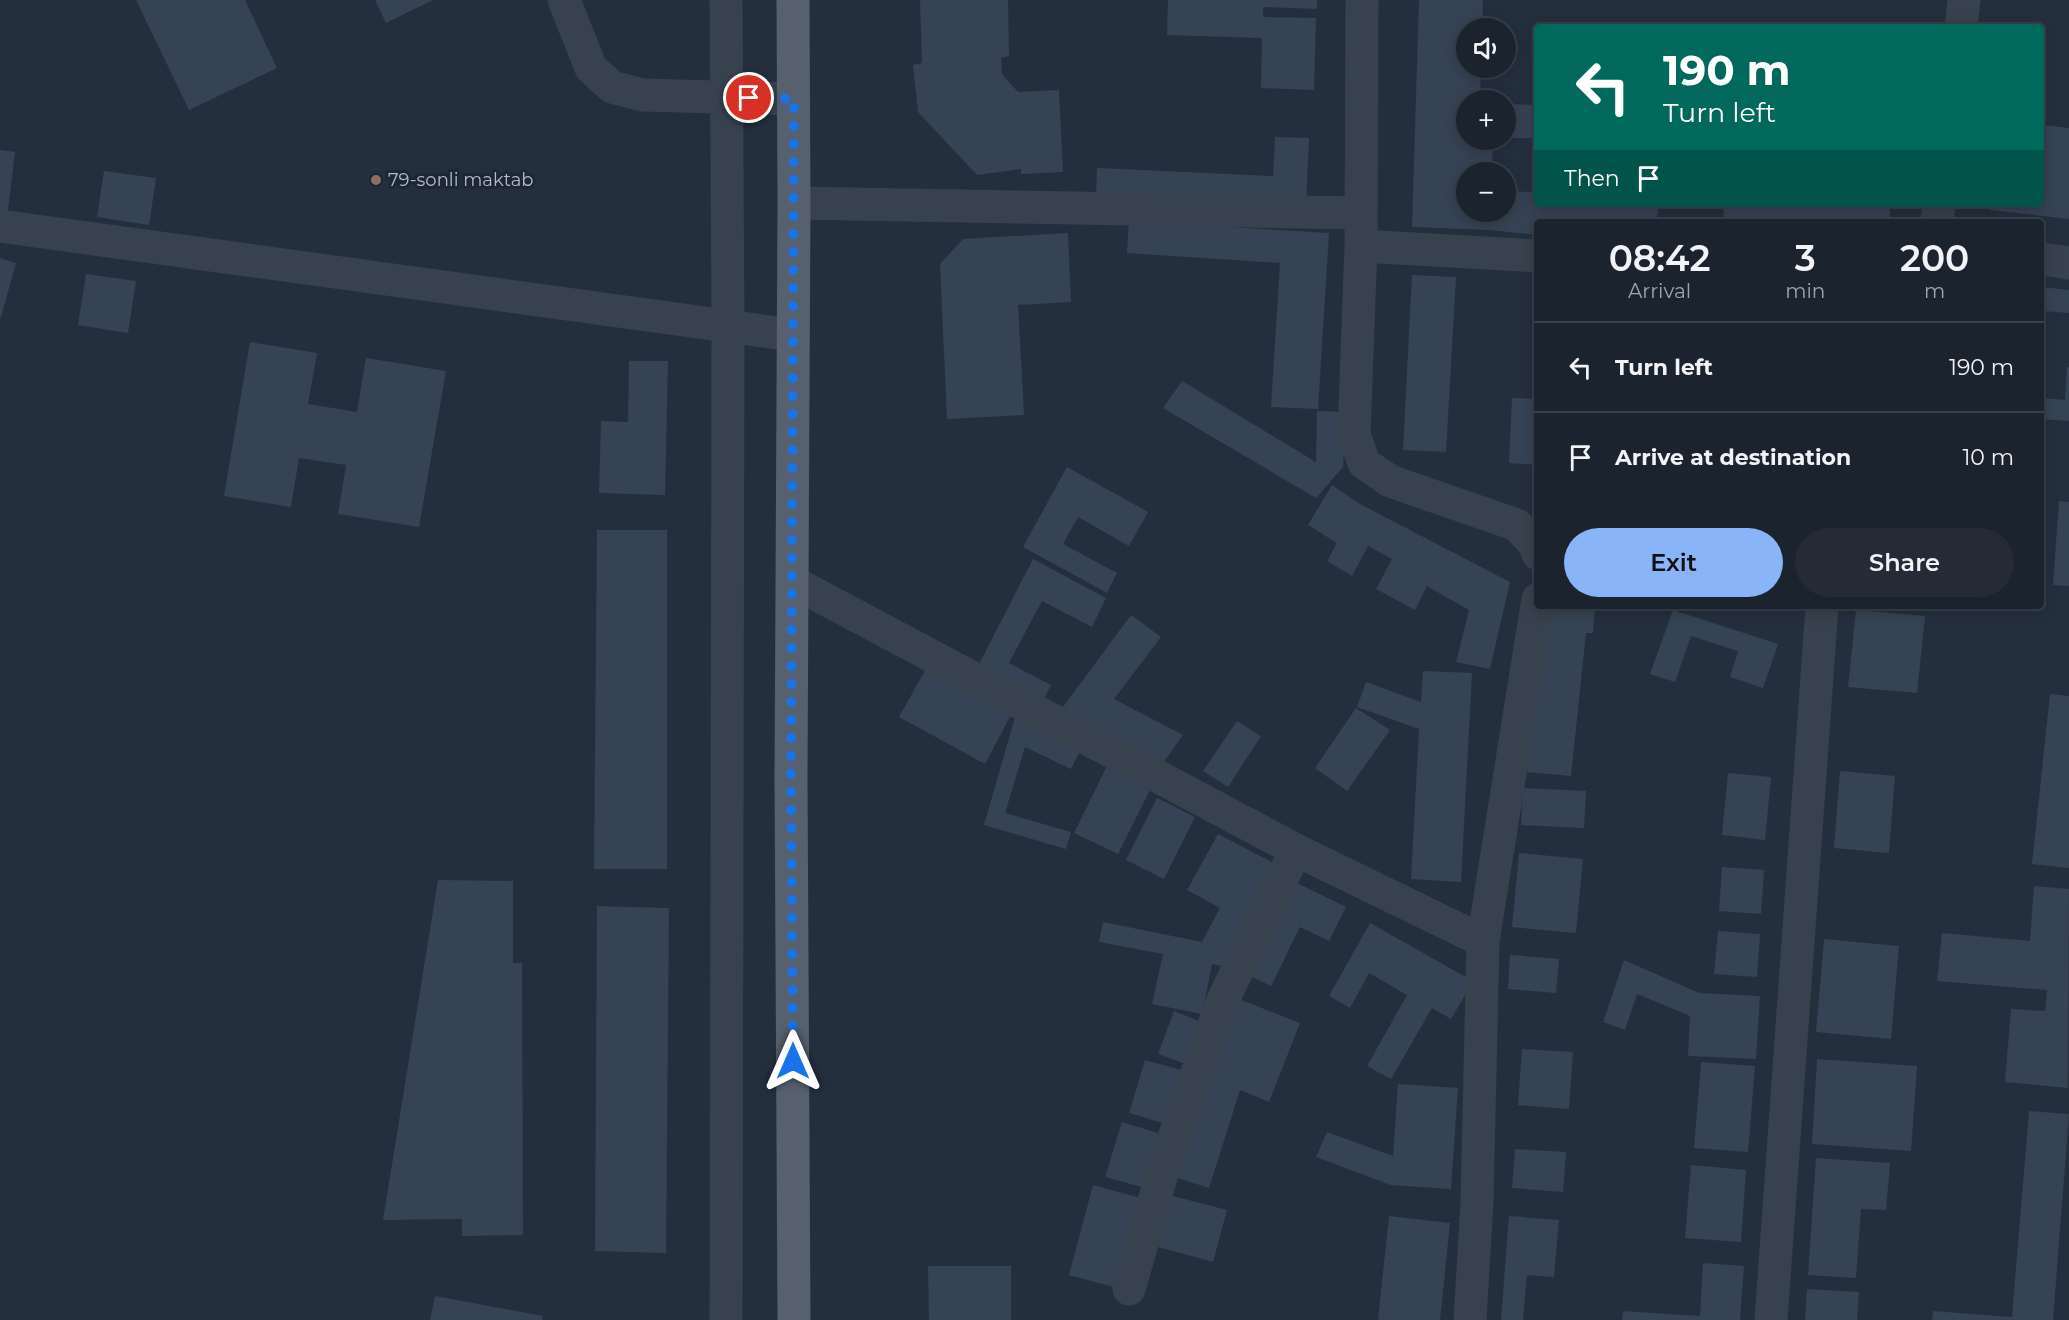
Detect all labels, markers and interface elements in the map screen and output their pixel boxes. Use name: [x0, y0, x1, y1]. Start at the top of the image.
map controls: [1456, 18, 1516, 222]
button: sound: [1456, 18, 1516, 78]
text: 190 m: [1663, 44, 1791, 96]
icon: left: [1564, 48, 1642, 126]
pin: [723, 72, 774, 123]
icon: arrive: [732, 81, 765, 114]
button: +: [1456, 90, 1516, 150]
text: Turn left: [1663, 96, 1776, 129]
button: −: [1456, 162, 1516, 222]
icon: arrive: [1632, 162, 1665, 195]
text: Then: [1564, 165, 1620, 192]
place label: 79-sonli maktab: [388, 169, 533, 191]
marker: 79-sonli maktab: [369, 173, 383, 187]
text: 08:42: [1609, 236, 1711, 280]
text: 3: [1795, 236, 1816, 280]
text: 200: [1900, 236, 1969, 280]
text: Arrival: [1628, 279, 1691, 303]
text: min: [1785, 279, 1825, 303]
text: m: [1924, 279, 1945, 303]
icon: left: [1564, 351, 1597, 384]
text: Turn left: [1615, 354, 1713, 381]
text: 190 m: [1949, 354, 2014, 381]
icon: arrive: [1564, 441, 1597, 474]
text: Arrive at destination: [1615, 444, 1851, 471]
text: 10 m: [1962, 444, 2014, 471]
button: Exit: [1564, 528, 1783, 597]
button: Share: [1795, 528, 2014, 597]
position arrow: [761, 1029, 825, 1093]

